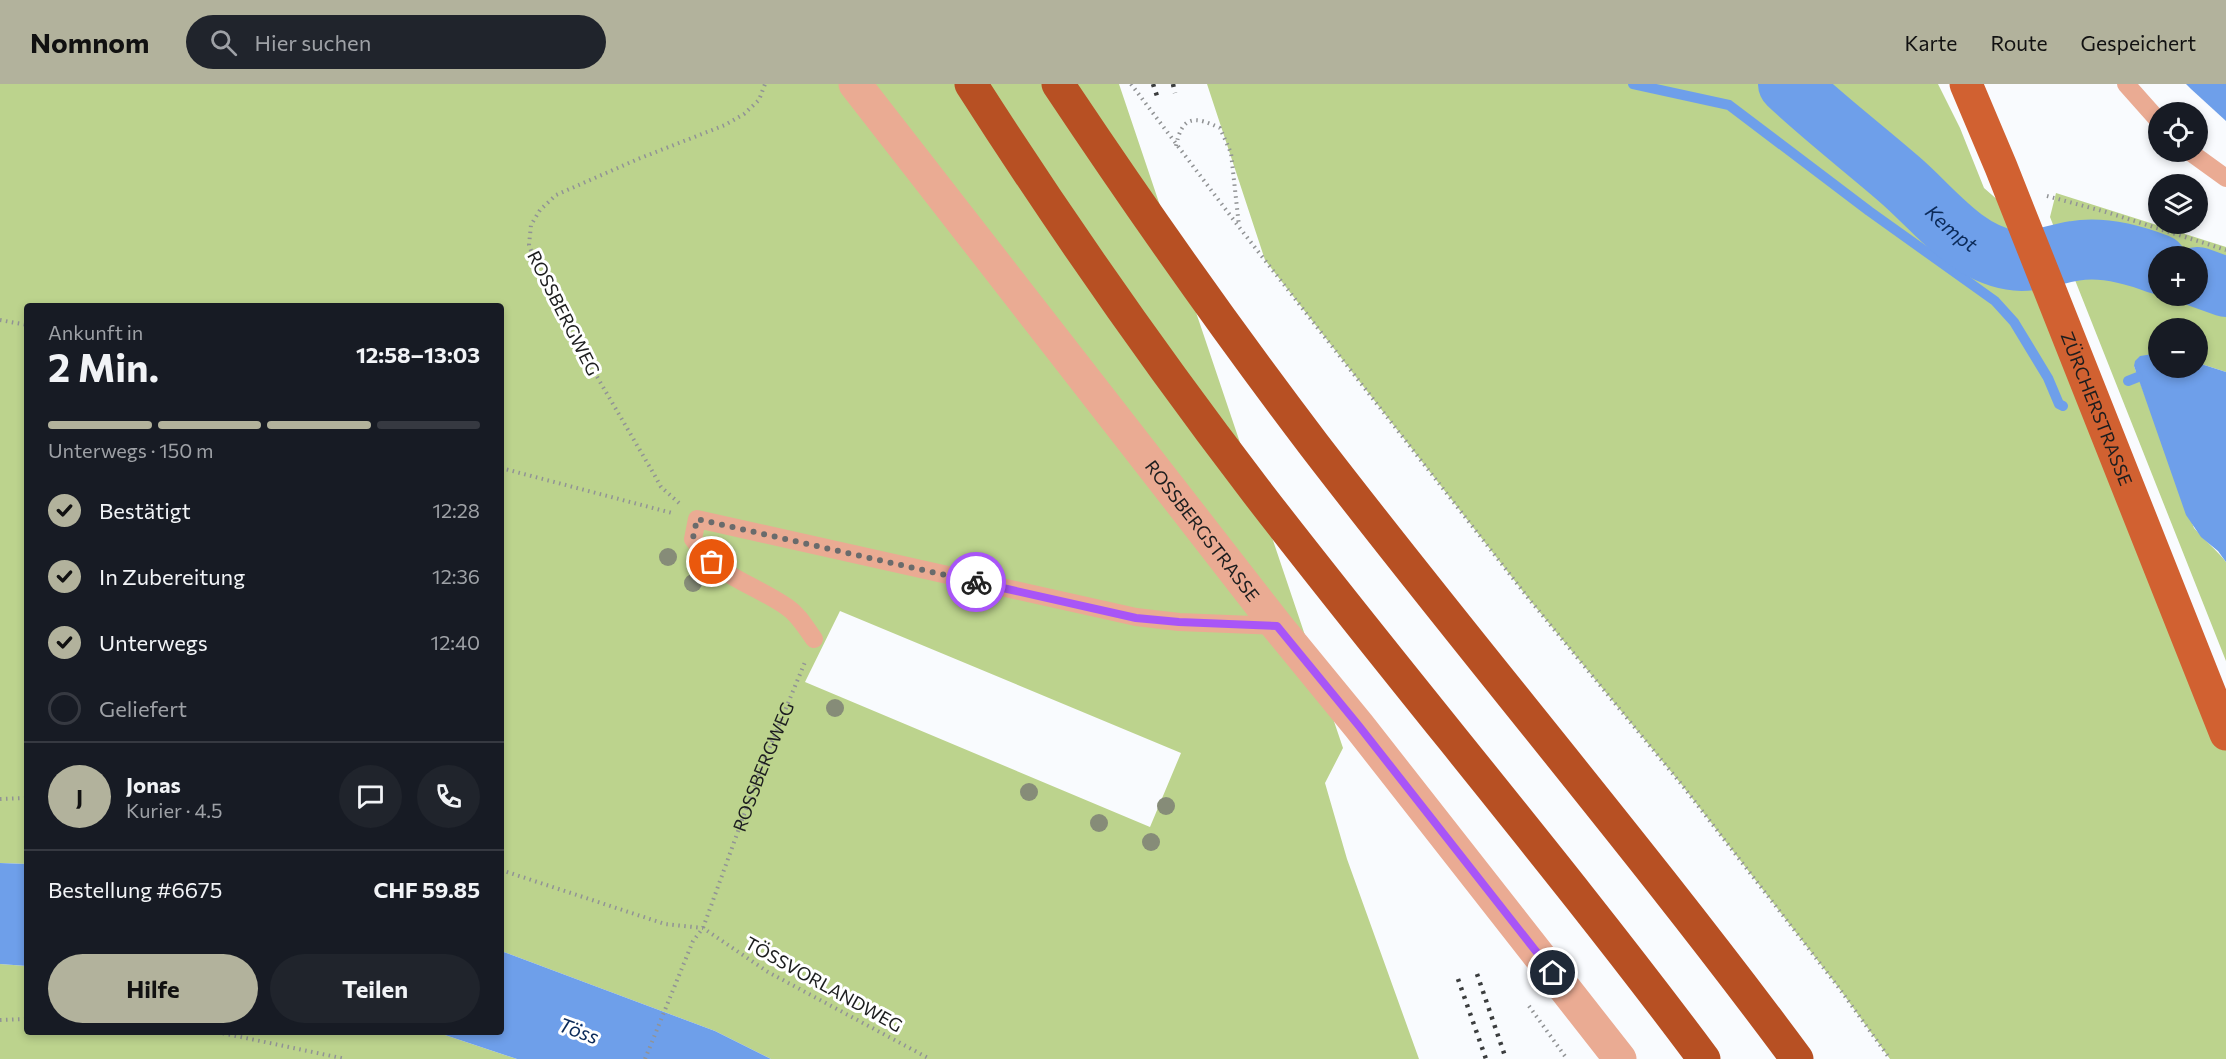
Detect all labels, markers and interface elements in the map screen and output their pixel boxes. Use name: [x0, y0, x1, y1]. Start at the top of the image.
search box: [186, 15, 606, 69]
text: Nomnom: [30, 25, 150, 59]
icon: search: [207, 26, 240, 59]
text: Hier suchen: [255, 29, 371, 56]
text: Karte: [1904, 30, 1957, 55]
text: Route: [1990, 30, 2048, 55]
text: Gespeichert: [2081, 30, 2196, 55]
map controls: [2148, 102, 2208, 378]
button: locate: [2148, 102, 2208, 162]
button: layers: [2148, 174, 2208, 234]
water label: Kempt: [1921, 199, 1983, 257]
button: +: [2148, 246, 2208, 306]
street label: ROSSBERGWEG: [523, 247, 605, 379]
button: −: [2148, 318, 2208, 378]
text: Ankunft in: [48, 320, 143, 344]
street label: ZÜRCHERSTRASSE: [2056, 328, 2137, 489]
text: 12:58–13:03: [356, 341, 480, 368]
text: 2 Min.: [48, 342, 159, 390]
text: Unterwegs · 150 m: [48, 438, 214, 462]
street label: ROSSBERGSTRASSE: [1141, 456, 1265, 606]
icon: check: [48, 494, 81, 527]
text: Bestätigt: [99, 497, 191, 524]
text: 12:28: [432, 498, 480, 522]
pin: [686, 536, 737, 587]
icon: bag: [695, 545, 728, 578]
courier: [946, 552, 1006, 612]
icon: check: [48, 560, 81, 593]
text: In Zubereitung: [99, 563, 245, 590]
text: 12:36: [432, 564, 480, 588]
icon: bike: [960, 566, 993, 599]
icon: check: [48, 626, 81, 659]
text: Unterwegs: [99, 629, 208, 656]
text: 12:40: [431, 630, 480, 654]
text: Geliefert: [99, 695, 187, 722]
street label: ROSSBERGWEG: [728, 699, 798, 834]
button: chat: [339, 765, 402, 828]
button: phone: [417, 765, 480, 828]
text: Jonas: [126, 771, 181, 798]
text: J: [76, 783, 83, 810]
text: Kurier · 4.5: [126, 798, 222, 822]
text: Bestellung #6675: [48, 876, 222, 903]
text: CHF 59.85: [374, 876, 480, 903]
street label: TÖSSVORLANDWEG: [741, 932, 907, 1036]
pin: [1527, 947, 1578, 998]
button: Hilfe: [48, 954, 258, 1023]
button: Teilen: [270, 954, 480, 1023]
icon: home: [1536, 956, 1569, 989]
water label: Töss: [556, 1012, 602, 1048]

